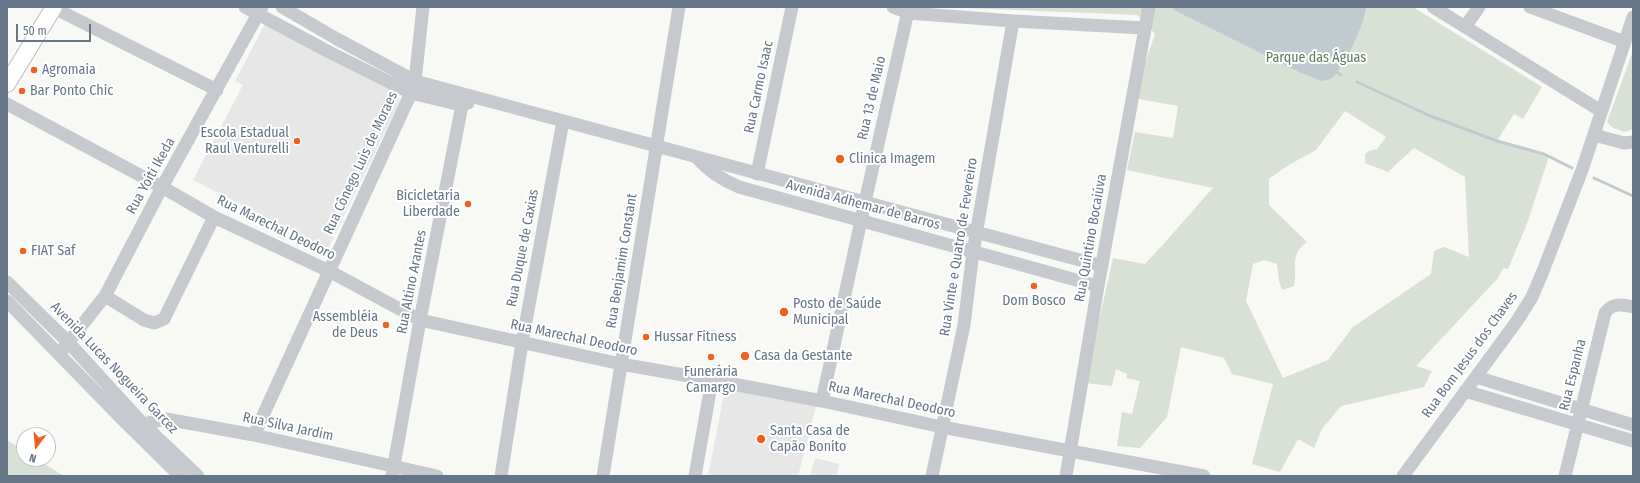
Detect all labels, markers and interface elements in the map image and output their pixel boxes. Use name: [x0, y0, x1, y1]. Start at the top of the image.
scale bar: [18, 16, 93, 42]
text: 50 m: [23, 24, 47, 38]
street label: Rua Carmo Isaac: [741, 39, 777, 135]
park label: Parque das Águas: [1266, 50, 1366, 66]
street label: Rua 13 de Maio: [854, 54, 890, 142]
place label: Agromaia: [42, 62, 96, 78]
marker: Agromaia: [29, 65, 39, 75]
place label: Bar Ponto Chic: [30, 83, 113, 99]
marker: Bar Ponto Chic: [17, 86, 27, 96]
street label: Rua Cônego Luis de Moraes: [320, 89, 402, 237]
place label: Escola Estadual Raul Venturelli: [201, 125, 289, 158]
street label: Rua Yoiti Ikeda: [123, 135, 179, 217]
marker: Escola Estadual Raul Venturelli: [292, 136, 302, 146]
place label: Clinica Imagem: [849, 151, 935, 167]
marker: Clinica Imagem: [834, 153, 846, 165]
street label: Rua Vinte e Quatro de Fevereiro: [937, 156, 981, 338]
street label: Rua Quintino Bocaiúva: [1071, 173, 1111, 303]
street label: Avenida Adhemar de Barros: [784, 176, 942, 234]
place label: Bicicletaria Liberdade: [396, 188, 460, 220]
street label: Rua Duque de Caxias: [503, 188, 543, 308]
street label: Rua Marechal Deodoro: [214, 192, 338, 264]
street label: Rua Benjamim Constant: [603, 192, 641, 330]
marker: Bicicletaria Liberdade: [463, 199, 473, 209]
street label: Rua Altino Arantes: [394, 229, 430, 335]
place label: FIAT Saf: [31, 243, 75, 259]
marker: FIAT Saf: [18, 246, 28, 256]
marker: Dom Bosco: [1029, 281, 1039, 291]
street label: Rua Bom Jesus dos Chaves: [1419, 289, 1521, 421]
place label: Dom Bosco: [1002, 293, 1066, 309]
place label: Posto de Saúde Municipal: [793, 296, 882, 328]
street label: Avenida Lucas Nogueira Garcez: [47, 299, 181, 437]
marker: Posto de Saúde Municipal: [778, 306, 790, 318]
place label: Assembléia de Deus: [313, 309, 378, 342]
street label: Rua Marechal Deodoro: [509, 316, 639, 360]
marker: Assembléia de Deus: [381, 320, 391, 330]
place label: Hussar Fitness: [654, 329, 736, 345]
marker: Hussar Fitness: [641, 332, 651, 342]
street label: Rua Espanha: [1556, 337, 1590, 413]
place label: Casa da Gestante: [754, 348, 852, 364]
marker: Casa da Gestante: [739, 350, 751, 362]
marker: Funerária Camargo: [706, 352, 716, 362]
place label: Funerária Camargo: [684, 364, 738, 396]
street label: Rua Marechal Deodoro: [827, 378, 957, 422]
street label: Rua Silva Jardim: [241, 409, 335, 445]
place label: Santa Casa de Capão Bonito: [770, 423, 850, 456]
north arrow: [16, 427, 56, 467]
marker: Santa Casa de Capão Bonito: [755, 433, 767, 445]
text: N: [28, 451, 38, 465]

